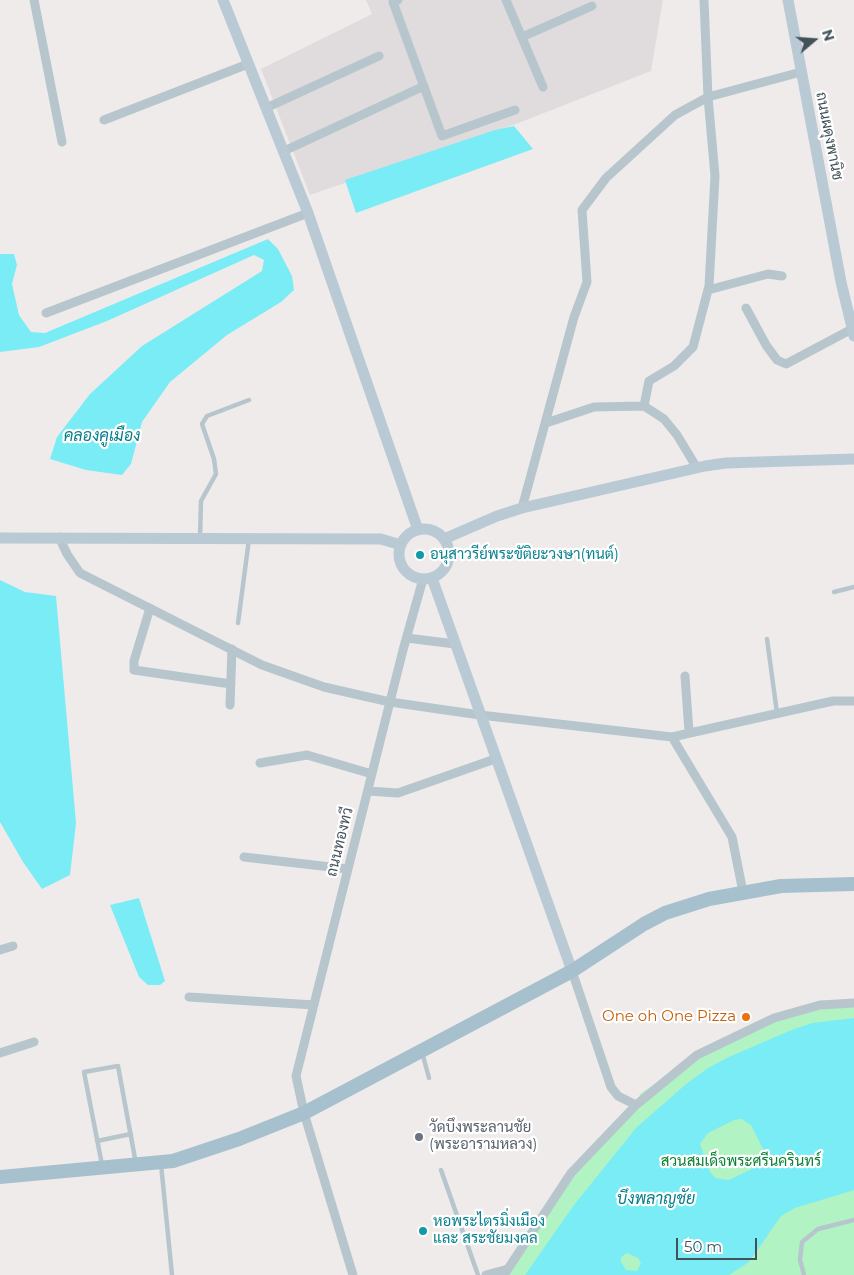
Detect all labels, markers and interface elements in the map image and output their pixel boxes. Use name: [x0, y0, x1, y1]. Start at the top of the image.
north arrow: [789, 15, 839, 65]
text: N: [818, 27, 839, 44]
street label: ถนนผดุงพานิช: [812, 90, 846, 182]
water label: คลองคูเมือง: [64, 426, 140, 446]
place label: อนุสาวรีย์พระขัติยะวงษา(ทนต์): [430, 546, 619, 564]
marker: อนุสาวรีย์พระขัติยะวงษา(ทนต์): [414, 549, 426, 561]
street label: ถนนทองทวี: [323, 805, 357, 879]
place label: One oh One Pizza: [602, 1008, 736, 1026]
marker: One oh One Pizza: [740, 1011, 752, 1023]
place label: วัดบึงพระลานชัย (พระอารามหลวง): [429, 1119, 537, 1154]
marker: วัดบึงพระลานชัย (พระอารามหลวง): [413, 1131, 425, 1143]
park label: สวนสมเด็จพระศรีนครินทร์: [661, 1153, 821, 1171]
water label: บึงพลาญชัย: [617, 1189, 695, 1209]
place label: หอพระไตรมิ่งเมือง และ สระชัยมงคล: [433, 1213, 545, 1248]
marker: หอพระไตรมิ่งเมือง และ สระชัยมงคล: [417, 1225, 429, 1237]
scale bar: [679, 1228, 760, 1260]
text: 50 m: [684, 1237, 722, 1256]

